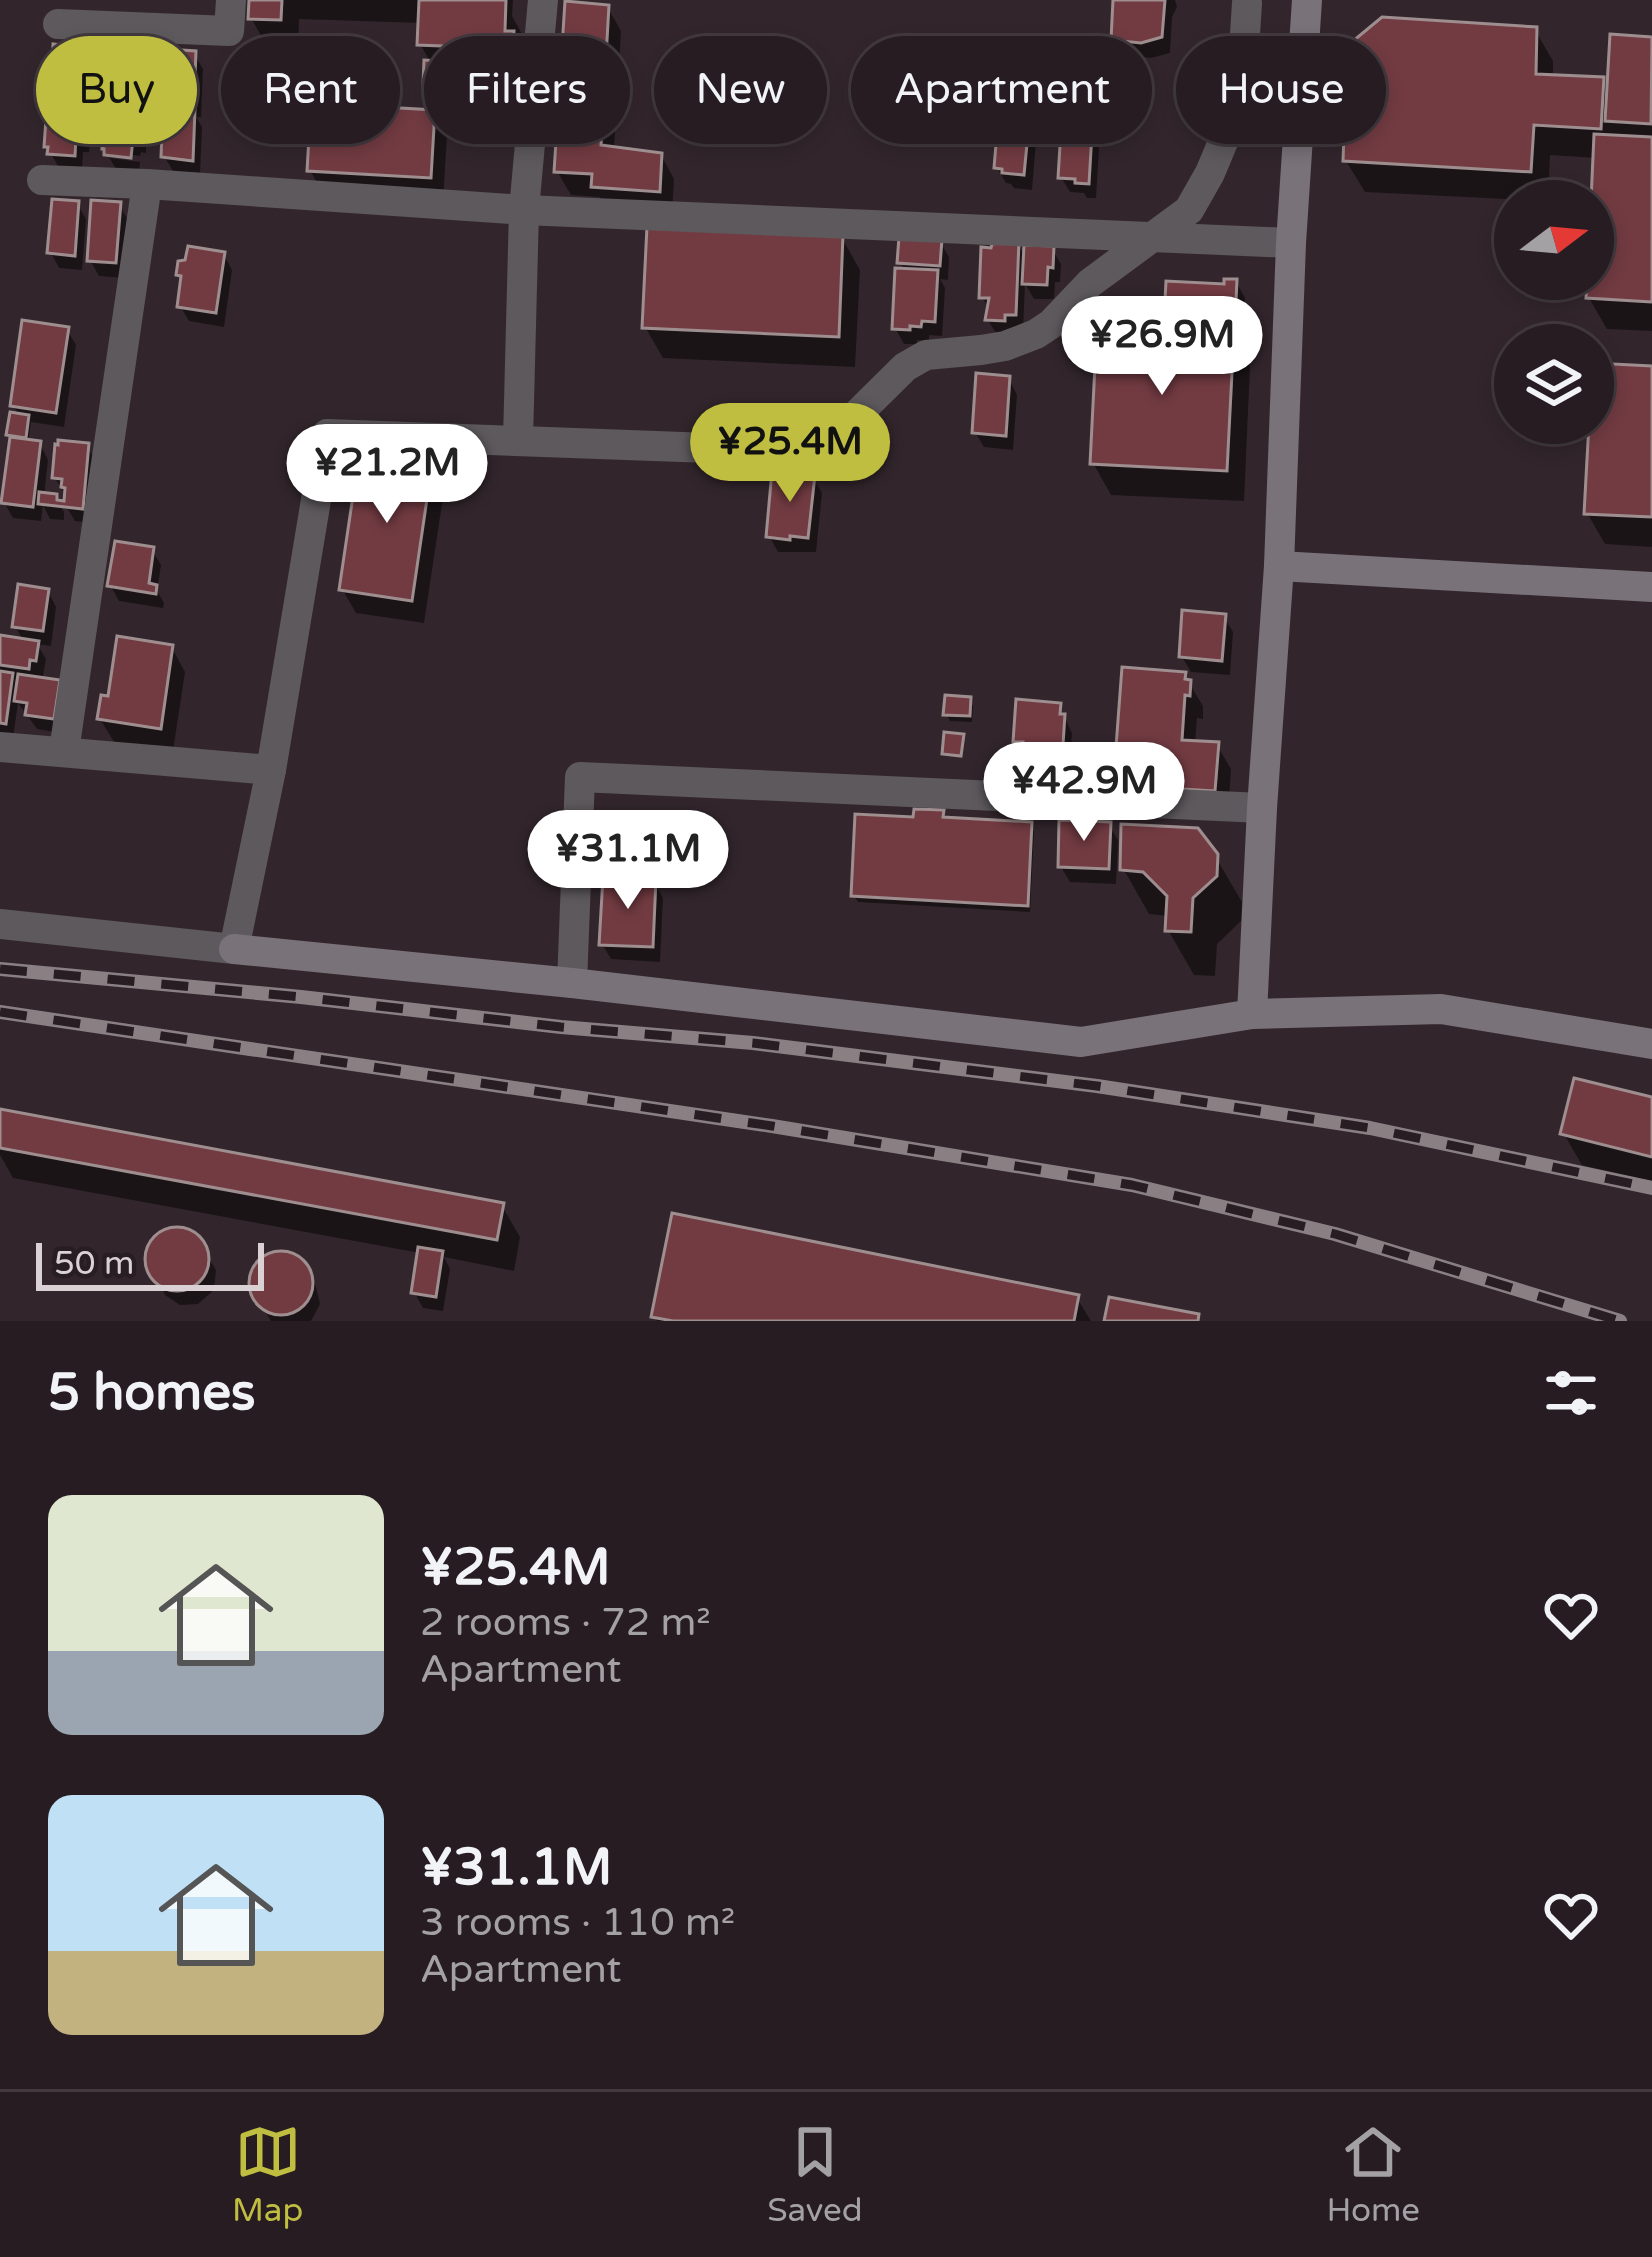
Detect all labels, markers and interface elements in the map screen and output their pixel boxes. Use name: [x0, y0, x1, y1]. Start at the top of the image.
chip: Buy: [36, 36, 197, 144]
chip: Rent: [221, 36, 400, 144]
chip: Filters: [424, 36, 630, 144]
chip: New: [654, 36, 827, 144]
chip: Apartment: [851, 36, 1152, 144]
chip: House: [1176, 36, 1386, 144]
north arrow: [1494, 180, 1614, 300]
map controls: [1494, 180, 1614, 444]
pin: ¥26.9M: [1064, 296, 1260, 398]
text: ¥26.9M: [1089, 311, 1235, 358]
button: layers: [1494, 324, 1614, 444]
pin: ¥25.4M: [692, 403, 888, 505]
text: ¥25.4M: [717, 418, 863, 465]
pin: ¥21.2M: [289, 424, 485, 526]
text: ¥21.2M: [314, 439, 460, 486]
pin: ¥42.9M: [986, 742, 1182, 844]
text: ¥42.9M: [1011, 757, 1157, 804]
pin: ¥31.1M: [530, 810, 726, 912]
text: ¥31.1M: [555, 825, 701, 872]
scale bar: [36, 1237, 264, 1290]
text: 50 m: [54, 1244, 134, 1283]
icon: filters: [1538, 1360, 1604, 1426]
text: 5 homes: [48, 1362, 256, 1424]
text: ¥25.4M: [420, 1537, 611, 1599]
icon: home: [144, 1543, 288, 1687]
icon: heart: [1538, 1582, 1604, 1648]
text: 2 rooms · 72 m²: [420, 1599, 711, 1646]
text: Apartment: [420, 1646, 621, 1693]
text: ¥31.1M: [420, 1837, 612, 1899]
icon: home: [144, 1843, 288, 1987]
icon: heart: [1538, 1882, 1604, 1948]
text: 3 rooms · 110 m²: [420, 1899, 735, 1946]
text: Apartment: [420, 1946, 621, 1993]
tab: Map: [232, 2119, 303, 2230]
tab: Saved: [767, 2119, 863, 2230]
tab: Home: [1327, 2119, 1420, 2230]

